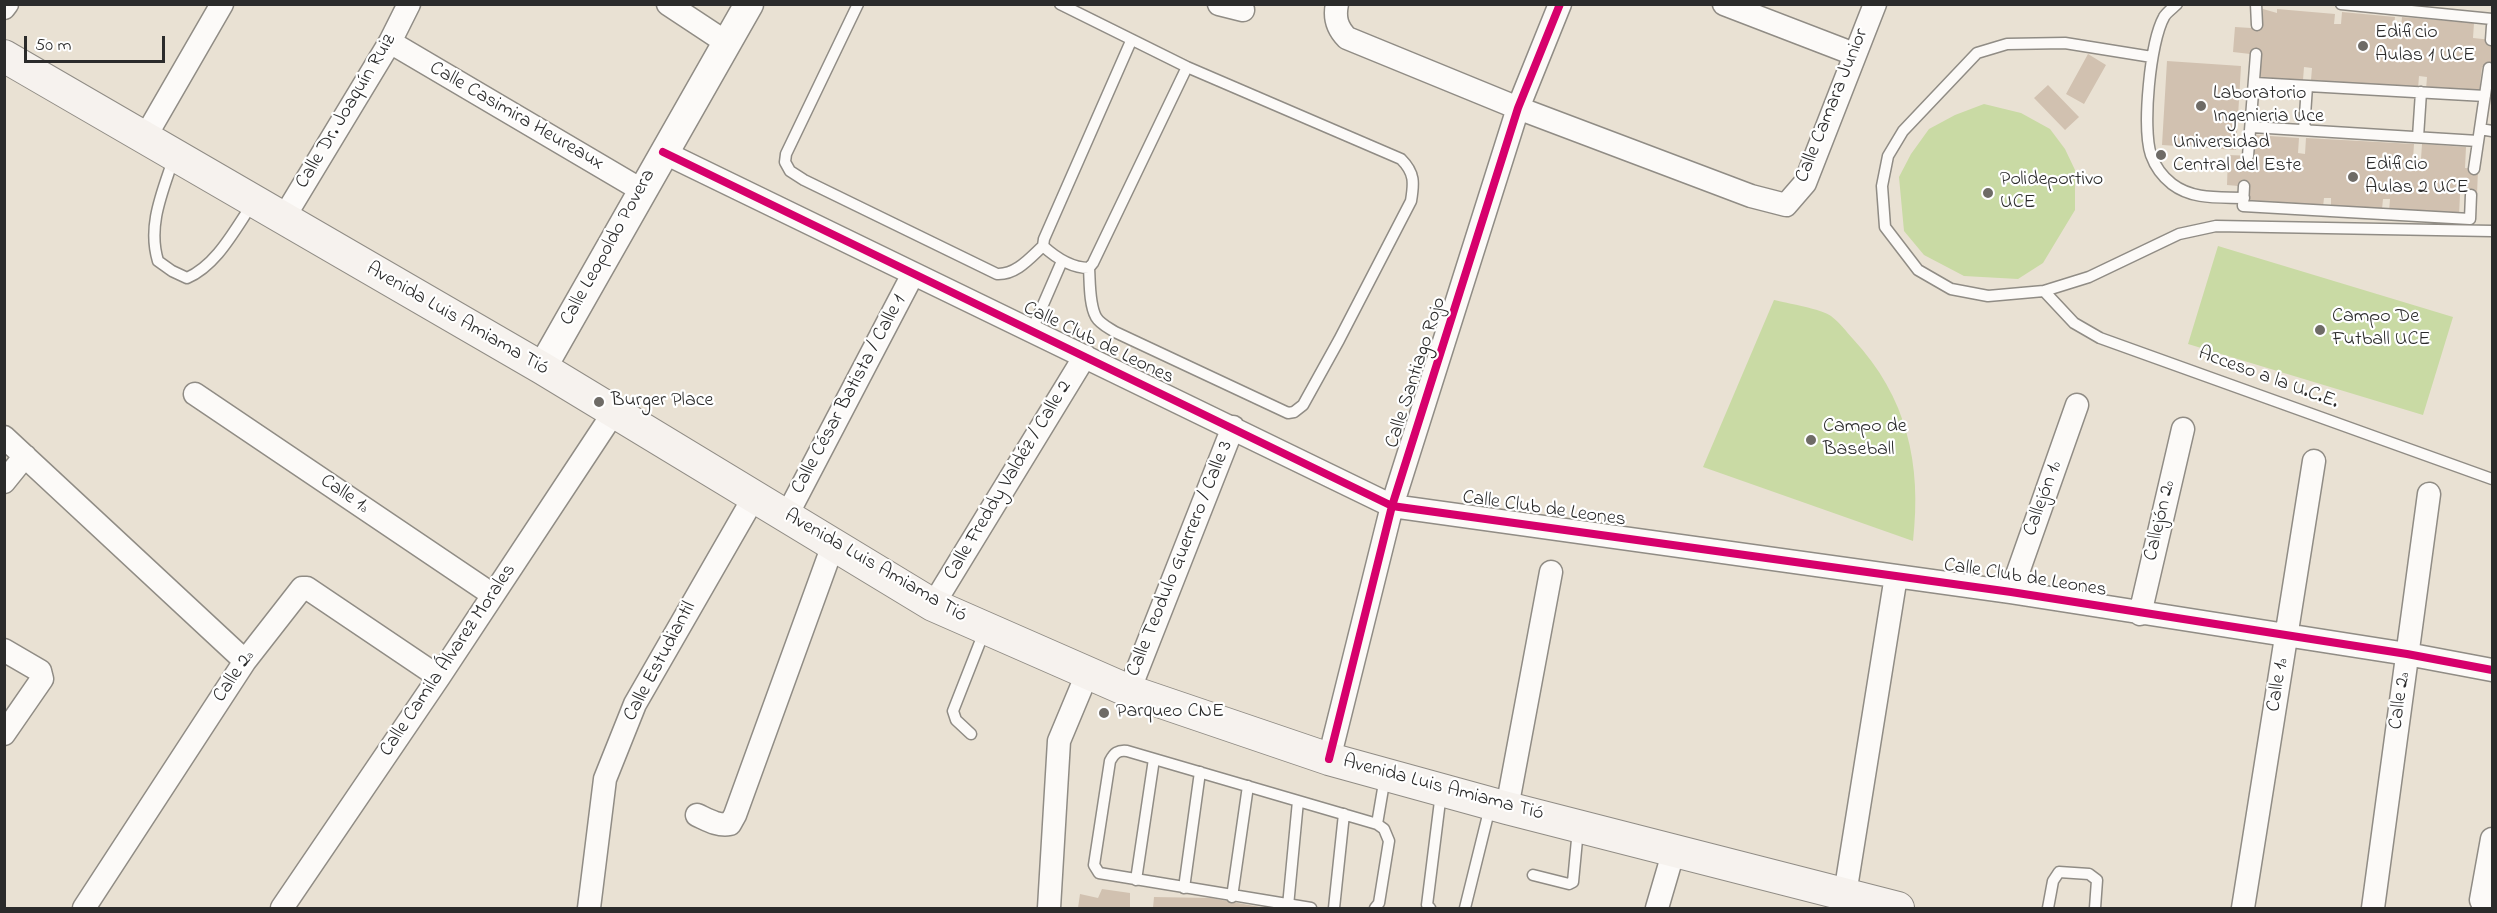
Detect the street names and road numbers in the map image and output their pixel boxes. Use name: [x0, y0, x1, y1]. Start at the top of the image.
street label: Calle Camara Junior: [1791, 26, 1875, 186]
street label: Calle Dr. Joaquín Ruiz: [291, 30, 403, 194]
street label: Calle Casimira Heureaux: [425, 57, 607, 177]
street label: Calle Leopoldo Povera: [556, 166, 662, 330]
street label: Avenida Luis Amiama Tió: [362, 258, 552, 382]
street label: Calle César Batista / Calle 1: [787, 291, 913, 499]
street label: Calle Santiago Rojo: [1381, 295, 1453, 451]
street label: Calle Club de Leones: [1019, 297, 1177, 391]
street label: Acceso a la U.C.E.: [2195, 342, 2341, 416]
street label: Calle Freddy Valdéz / Calle 2: [940, 377, 1078, 585]
street label: Calle Teodulo Guerrero / Calle 3: [1123, 437, 1239, 681]
street label: Callejón 1º: [2019, 458, 2069, 540]
street label: Calle 1ª: [315, 470, 373, 520]
street label: Callejón 2º: [2140, 479, 2182, 563]
street label: Calle Club de Leones: [1461, 487, 1627, 533]
street label: Avenida Luis Amiama Tió: [780, 505, 970, 629]
street label: Calle Club de Leones: [1942, 554, 2108, 604]
street label: Calle Camila Álvarez Morales: [375, 560, 523, 762]
street label: Calle Estudiantil: [619, 598, 703, 726]
street label: Calle 2ª: [209, 646, 261, 708]
street label: Calle 1ª: [2263, 656, 2295, 714]
street label: Calle 2ª: [2385, 671, 2417, 731]
street label: Avenida Luis Amiama Tió: [1340, 751, 1546, 827]

